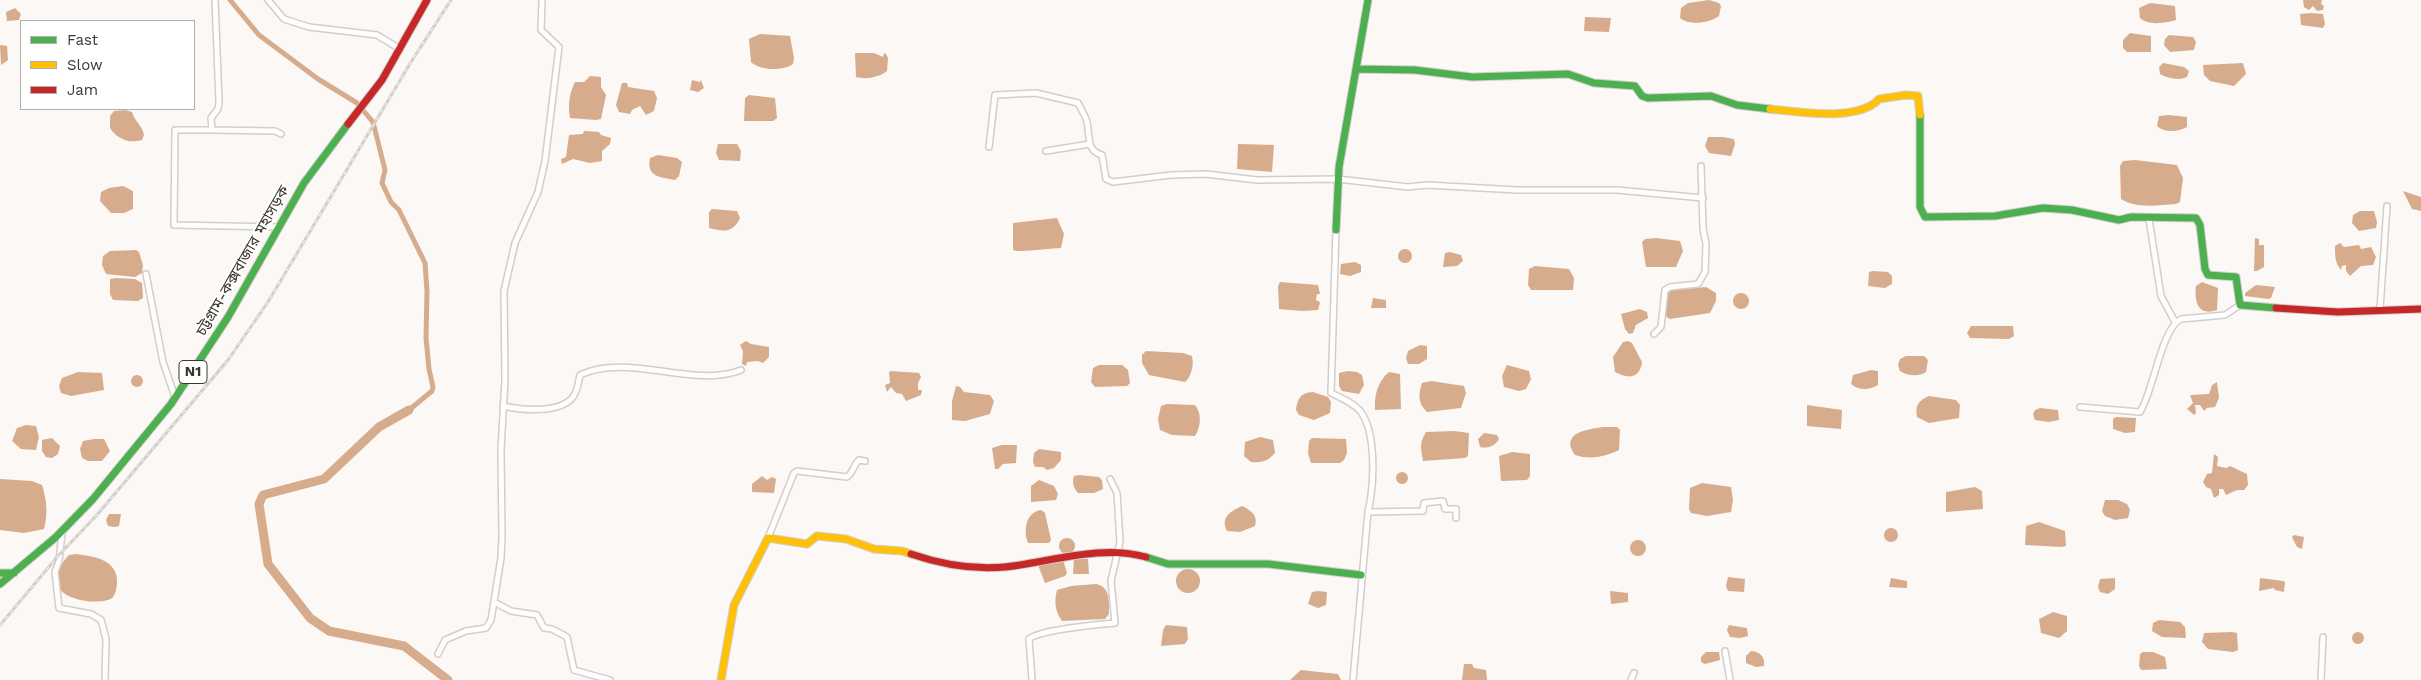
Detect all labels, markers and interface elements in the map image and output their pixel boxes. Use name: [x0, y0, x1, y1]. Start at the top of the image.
legend: [20, 20, 195, 110]
text: Fast: [67, 31, 98, 49]
text: Slow: [67, 56, 103, 74]
text: Jam: [67, 81, 98, 99]
street label: চট্টগ্রাম-কক্সবাজার মহাসড়ক: [193, 183, 293, 339]
road number: N1: [179, 361, 207, 384]

